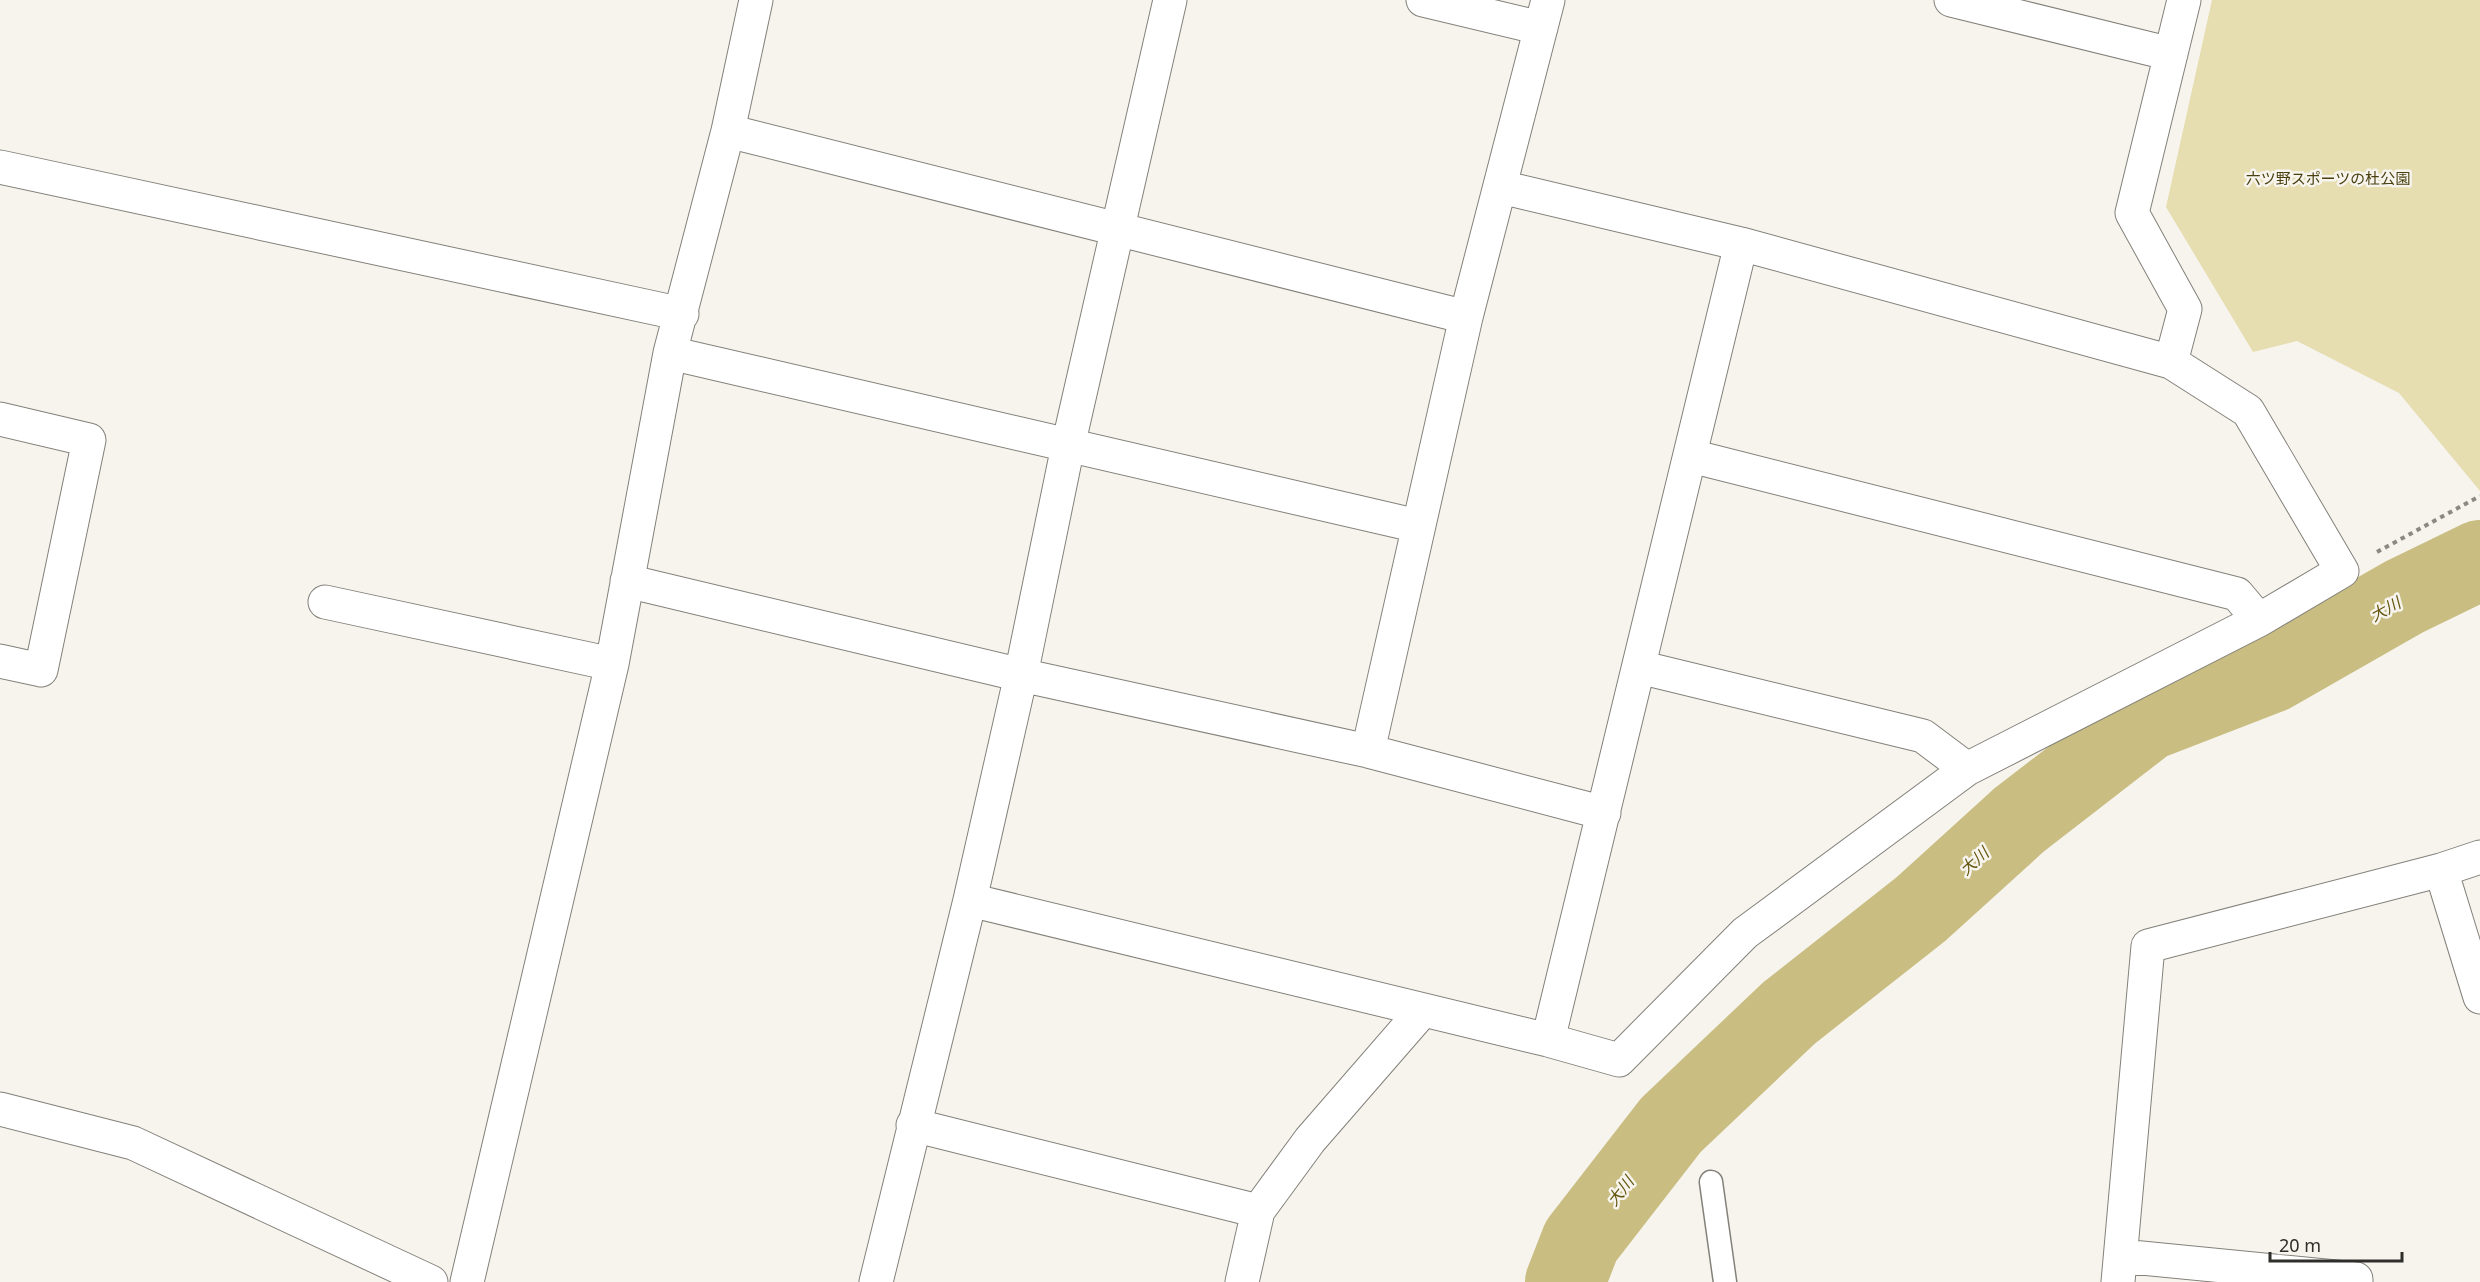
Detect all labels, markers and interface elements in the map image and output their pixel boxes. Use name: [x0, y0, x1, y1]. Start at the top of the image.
park label: 六ツ野スポーツの杜公園: [2246, 168, 2410, 188]
water label: 大川: [2366, 591, 2406, 626]
water label: 大川: [1955, 841, 1995, 880]
water label: 大川: [1601, 1170, 1640, 1210]
scale bar: [2270, 1225, 2402, 1263]
text: 20 m: [2279, 1233, 2321, 1257]

